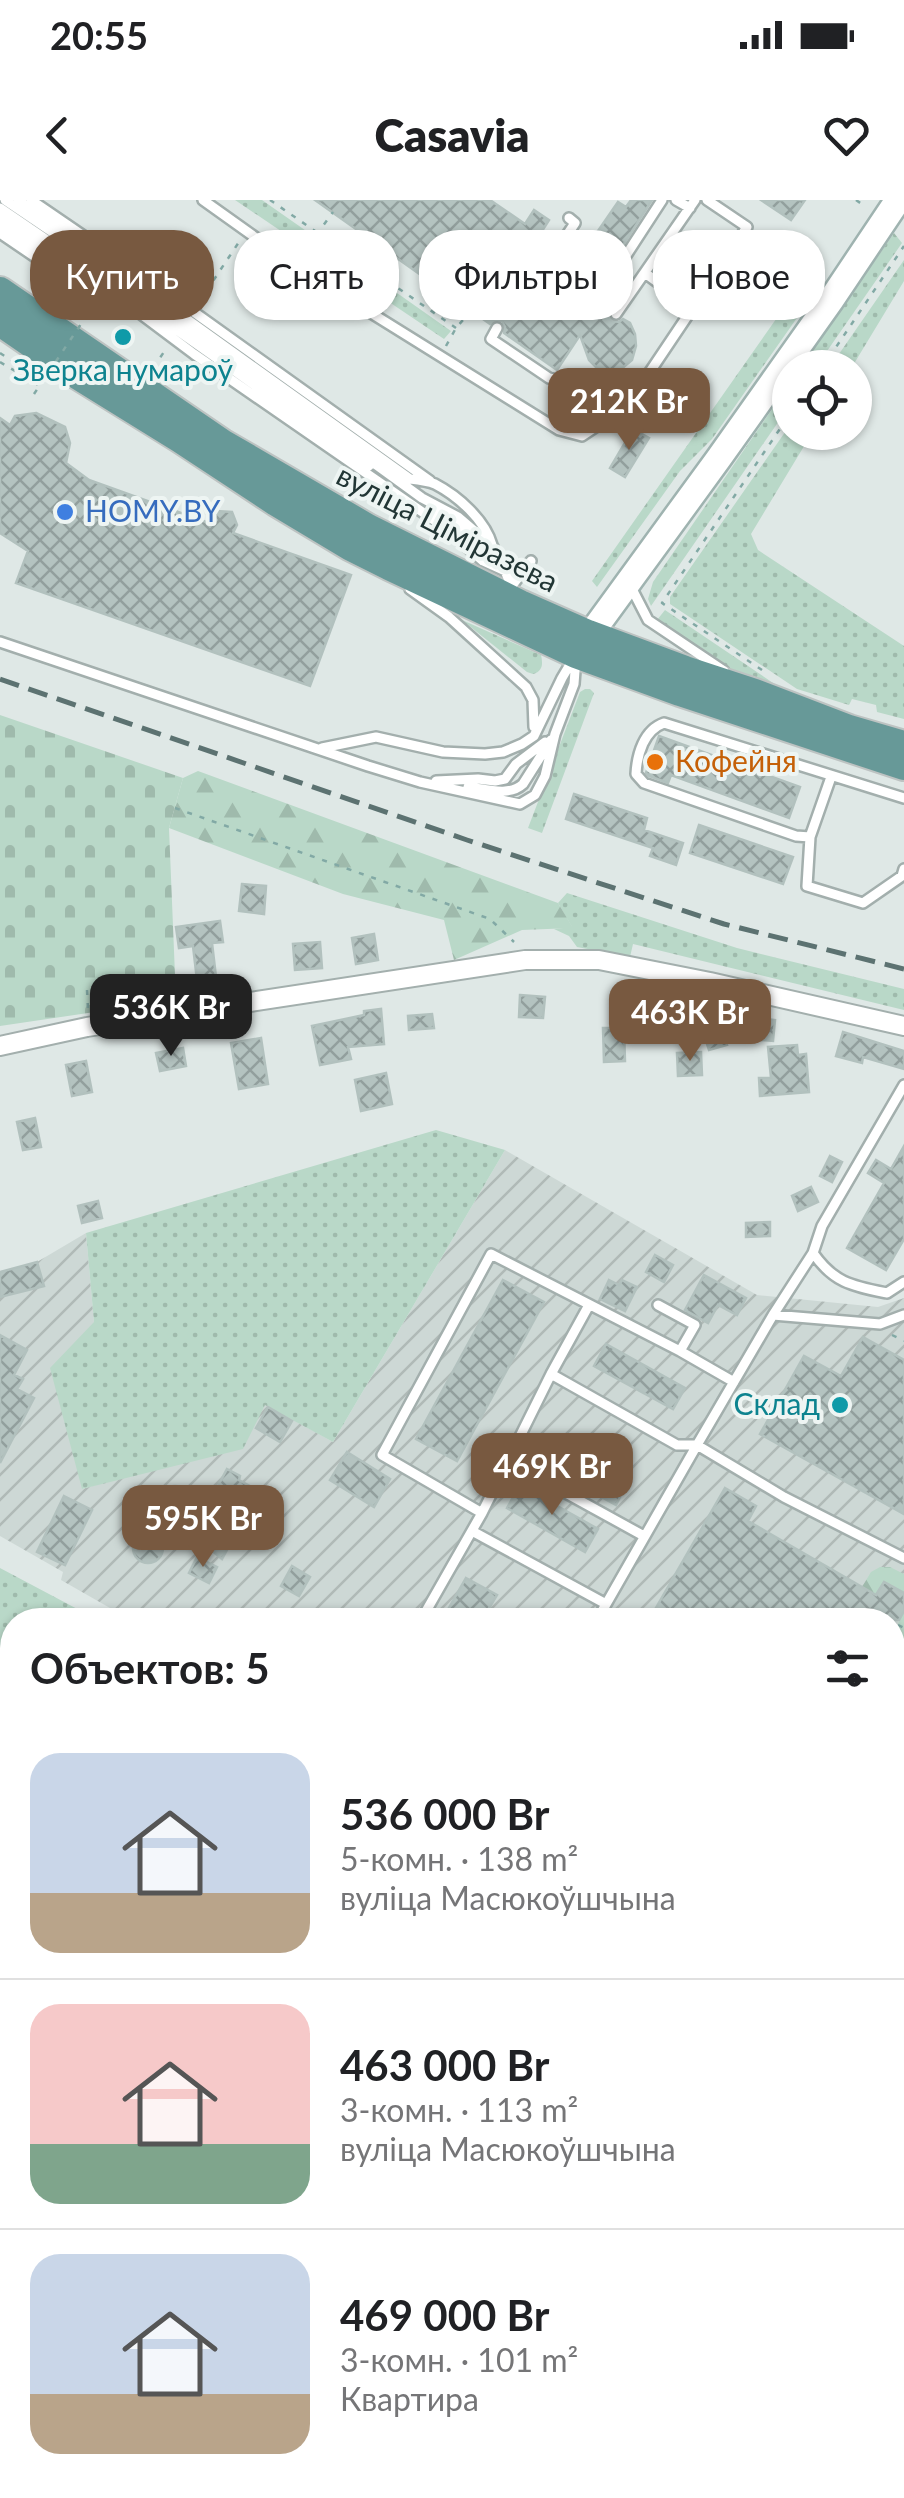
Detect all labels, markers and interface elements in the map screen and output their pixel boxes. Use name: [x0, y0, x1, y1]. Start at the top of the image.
text: 20:55: [50, 12, 148, 58]
icon: back: [30, 108, 85, 163]
text: Casavia: [374, 108, 530, 162]
icon: heart: [819, 108, 874, 163]
chip: Купить: [30, 230, 214, 320]
chip: Снять: [234, 230, 399, 320]
chip: Фильтры: [419, 230, 633, 320]
chip: Новое: [653, 230, 825, 320]
marker: Зверка нумароў: [112, 326, 134, 348]
map controls: [772, 350, 872, 450]
button: locate: [772, 350, 872, 450]
place label: Зверка нумароў: [13, 351, 233, 387]
pin: 212K Br: [537, 368, 721, 453]
text: 212K Br: [570, 381, 688, 420]
street label: вуліца Ціміразева: [331, 456, 565, 599]
place label: HOMY.BY: [85, 492, 221, 528]
marker: HOMY.BY: [54, 501, 76, 523]
place label: Кофейня: [675, 742, 797, 778]
marker: Кофейня: [644, 751, 666, 773]
pin: 536K Br: [79, 974, 263, 1059]
pin: 463K Br: [598, 979, 782, 1064]
text: 536K Br: [112, 987, 230, 1026]
text: 463K Br: [631, 992, 749, 1031]
place label: Склад: [734, 1385, 820, 1421]
marker: Склад: [829, 1394, 851, 1416]
pin: 469K Br: [460, 1433, 644, 1518]
text: 469K Br: [493, 1446, 611, 1485]
pin: 595K Br: [111, 1485, 295, 1570]
text: 595K Br: [144, 1498, 262, 1537]
icon: filters: [820, 1641, 875, 1696]
text: Объектов: 5: [30, 1643, 270, 1693]
text: 536 000 Br: [340, 1789, 550, 1839]
icon: home: [110, 1793, 230, 1913]
text: 5-комн. · 138 m²: [340, 1839, 578, 1878]
text: вуліца Масюкоўшчына: [340, 1878, 676, 1917]
text: 463 000 Br: [340, 2040, 550, 2090]
icon: home: [110, 2044, 230, 2164]
text: 3-комн. · 113 m²: [340, 2090, 578, 2129]
text: вуліца Масюкоўшчына: [340, 2129, 676, 2168]
text: 469 000 Br: [340, 2290, 550, 2340]
icon: home: [110, 2294, 230, 2414]
text: 3-комн. · 101 m²: [340, 2340, 578, 2379]
text: Квартира: [340, 2379, 479, 2418]

